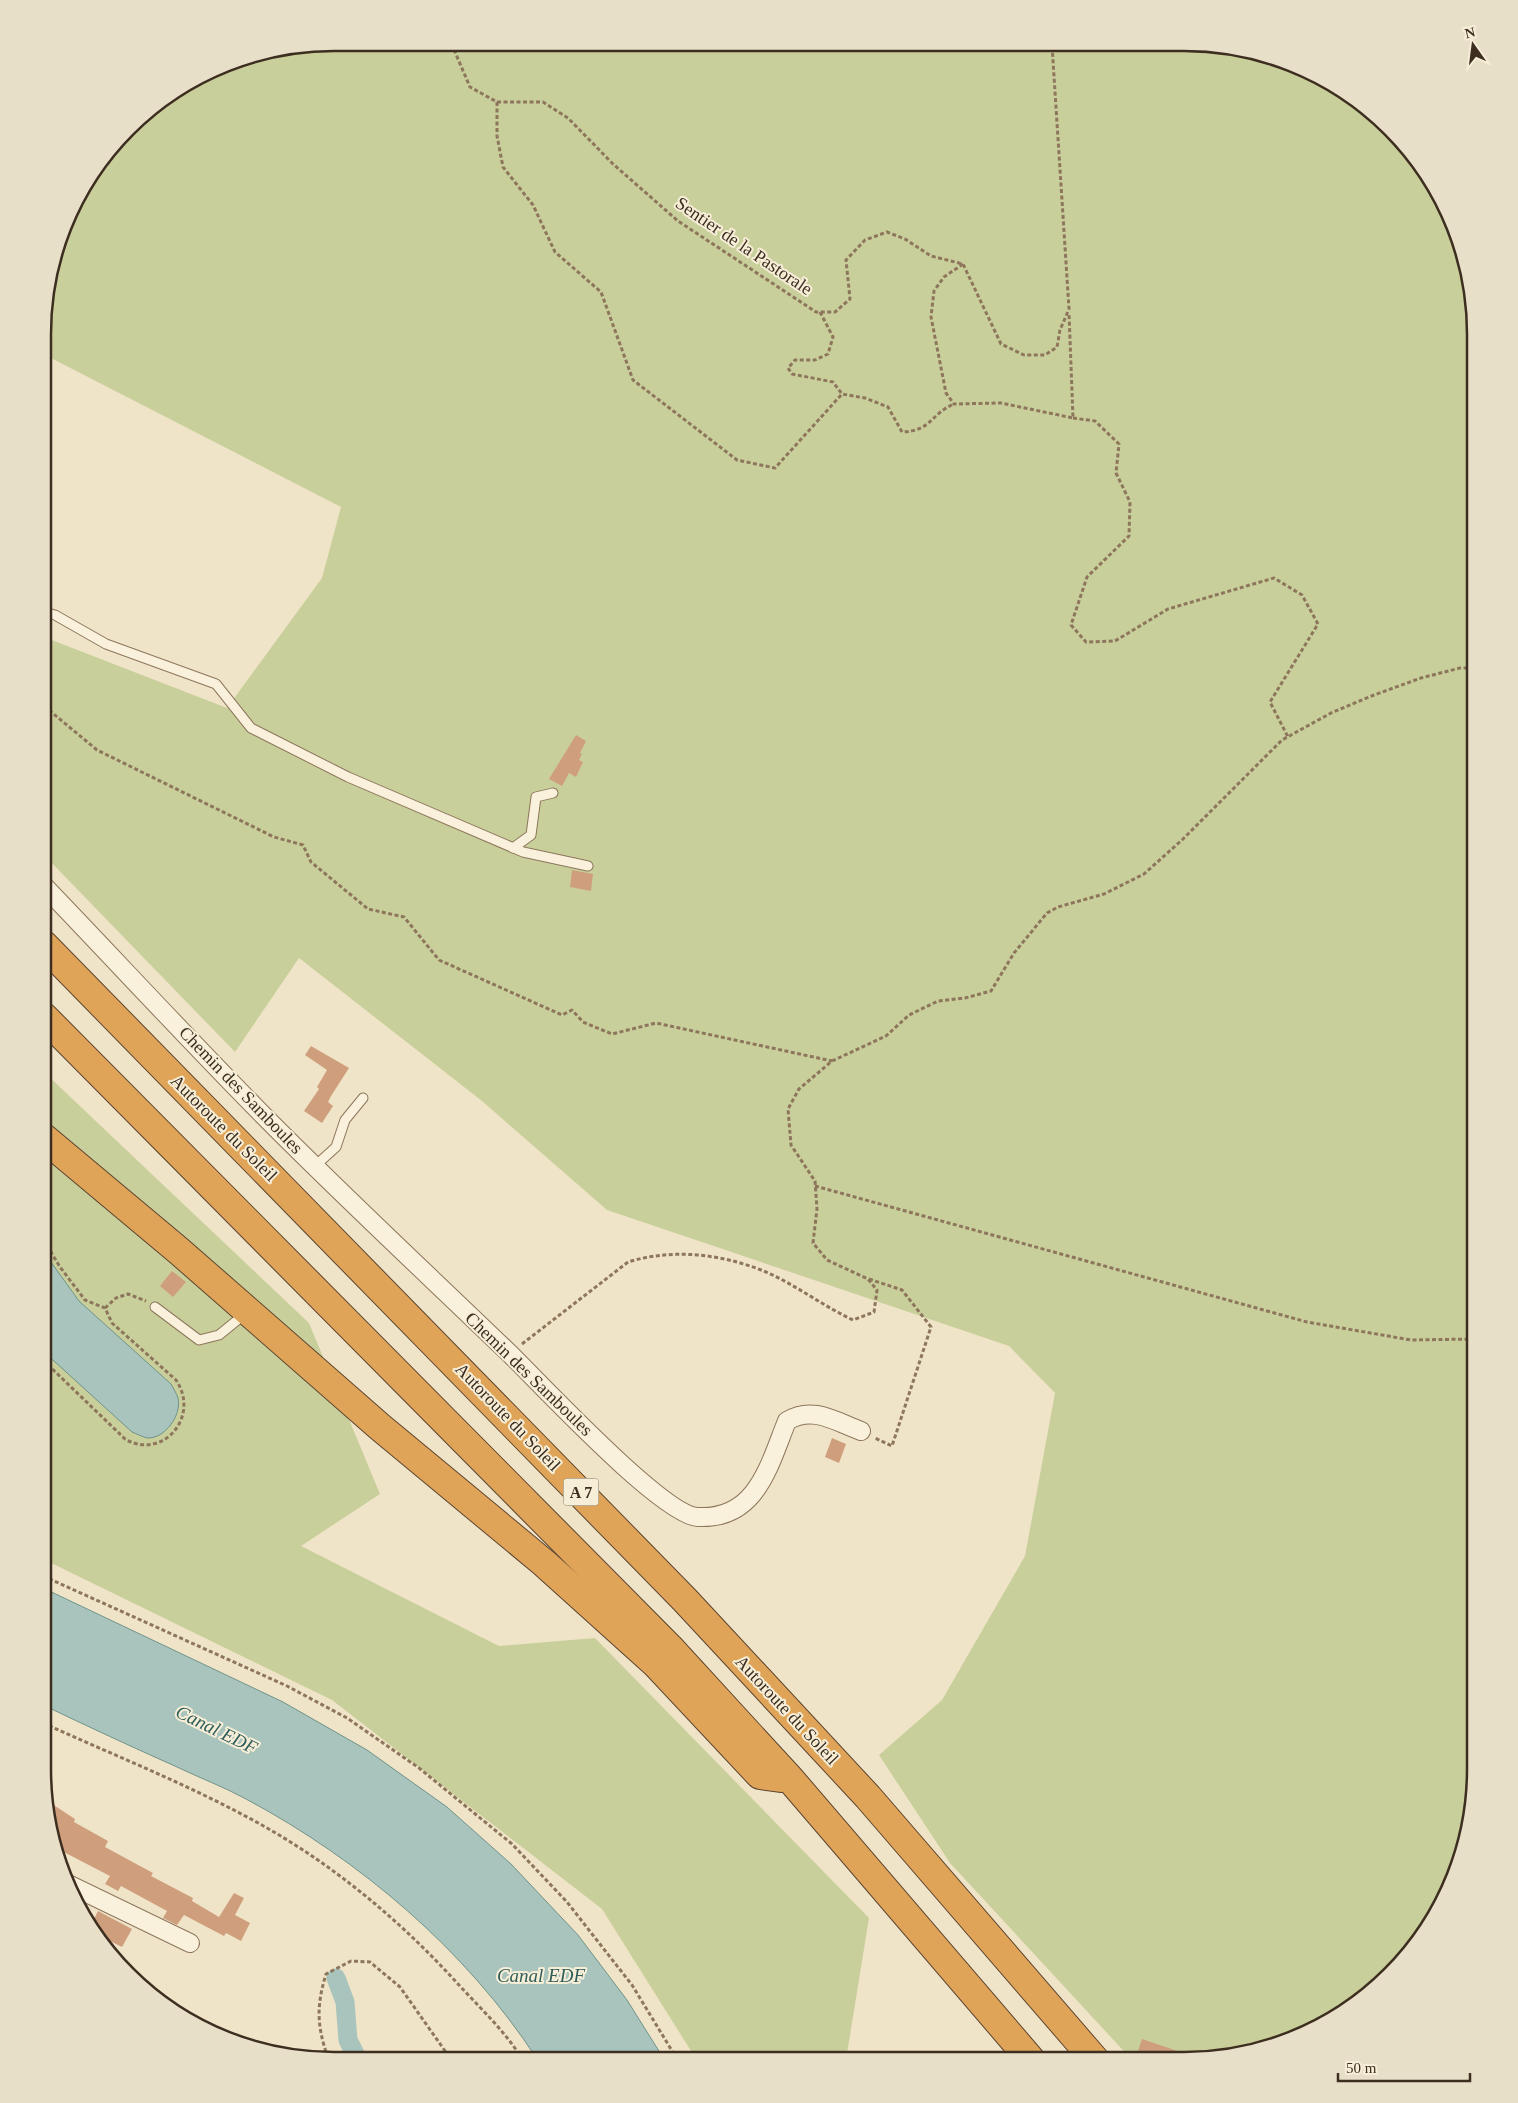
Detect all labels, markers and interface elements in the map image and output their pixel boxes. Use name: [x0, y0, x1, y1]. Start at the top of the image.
north arrow: [1448, 20, 1498, 70]
text: N: [1463, 24, 1477, 41]
street label: Sentier de la Pastorale: [672, 193, 816, 299]
street label: Chemin des Samboules: [175, 1022, 307, 1158]
street label: Autoroute du Soleil: [167, 1071, 281, 1185]
street label: Chemin des Samboules: [461, 1308, 597, 1440]
street label: Autoroute du Soleil: [451, 1359, 565, 1475]
road number: A 7: [564, 1478, 598, 1505]
street label: Autoroute du Soleil: [731, 1651, 843, 1769]
water label: Canal EDF: [173, 1701, 261, 1758]
water label: Canal EDF: [497, 1965, 585, 1986]
scale bar: [1338, 2050, 1470, 2082]
text: 50 m: [1346, 2060, 1377, 2076]

